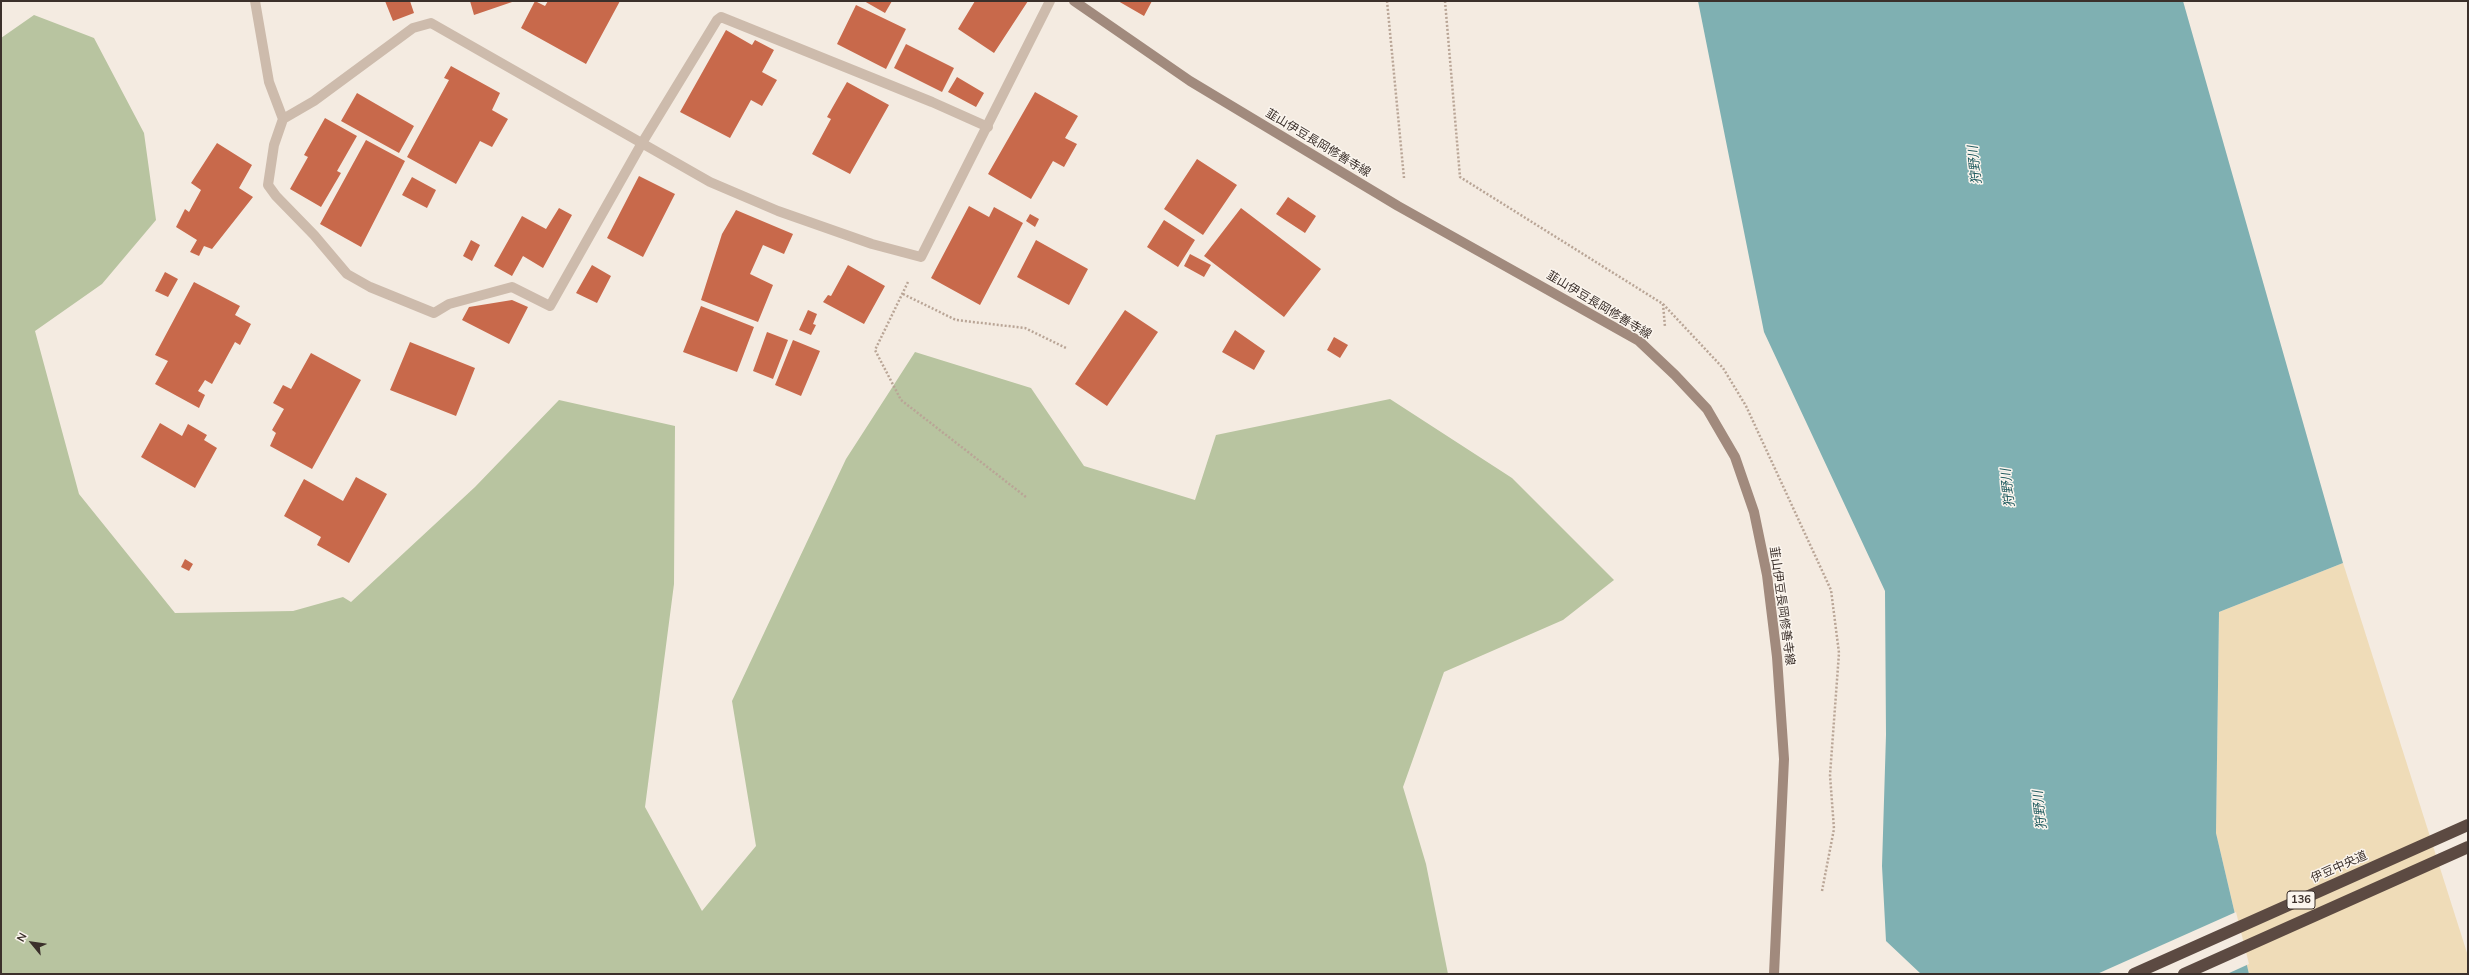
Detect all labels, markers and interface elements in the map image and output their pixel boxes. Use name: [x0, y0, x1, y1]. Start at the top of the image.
street label: 韮山伊豆長岡修善寺線: [1263, 106, 1373, 180]
water label: 狩野川: [1965, 145, 1985, 185]
street label: 韮山伊豆長岡修善寺線: [1544, 268, 1654, 342]
water label: 狩野川: [1998, 468, 2018, 508]
street label: 韮山伊豆長岡修善寺線: [1767, 546, 1797, 666]
water label: 狩野川: [2030, 790, 2050, 830]
street label: 伊豆中央道: [2309, 848, 2369, 886]
road number: 136: [2287, 891, 2315, 909]
north arrow: [12, 923, 52, 963]
text: N: [13, 930, 30, 944]

